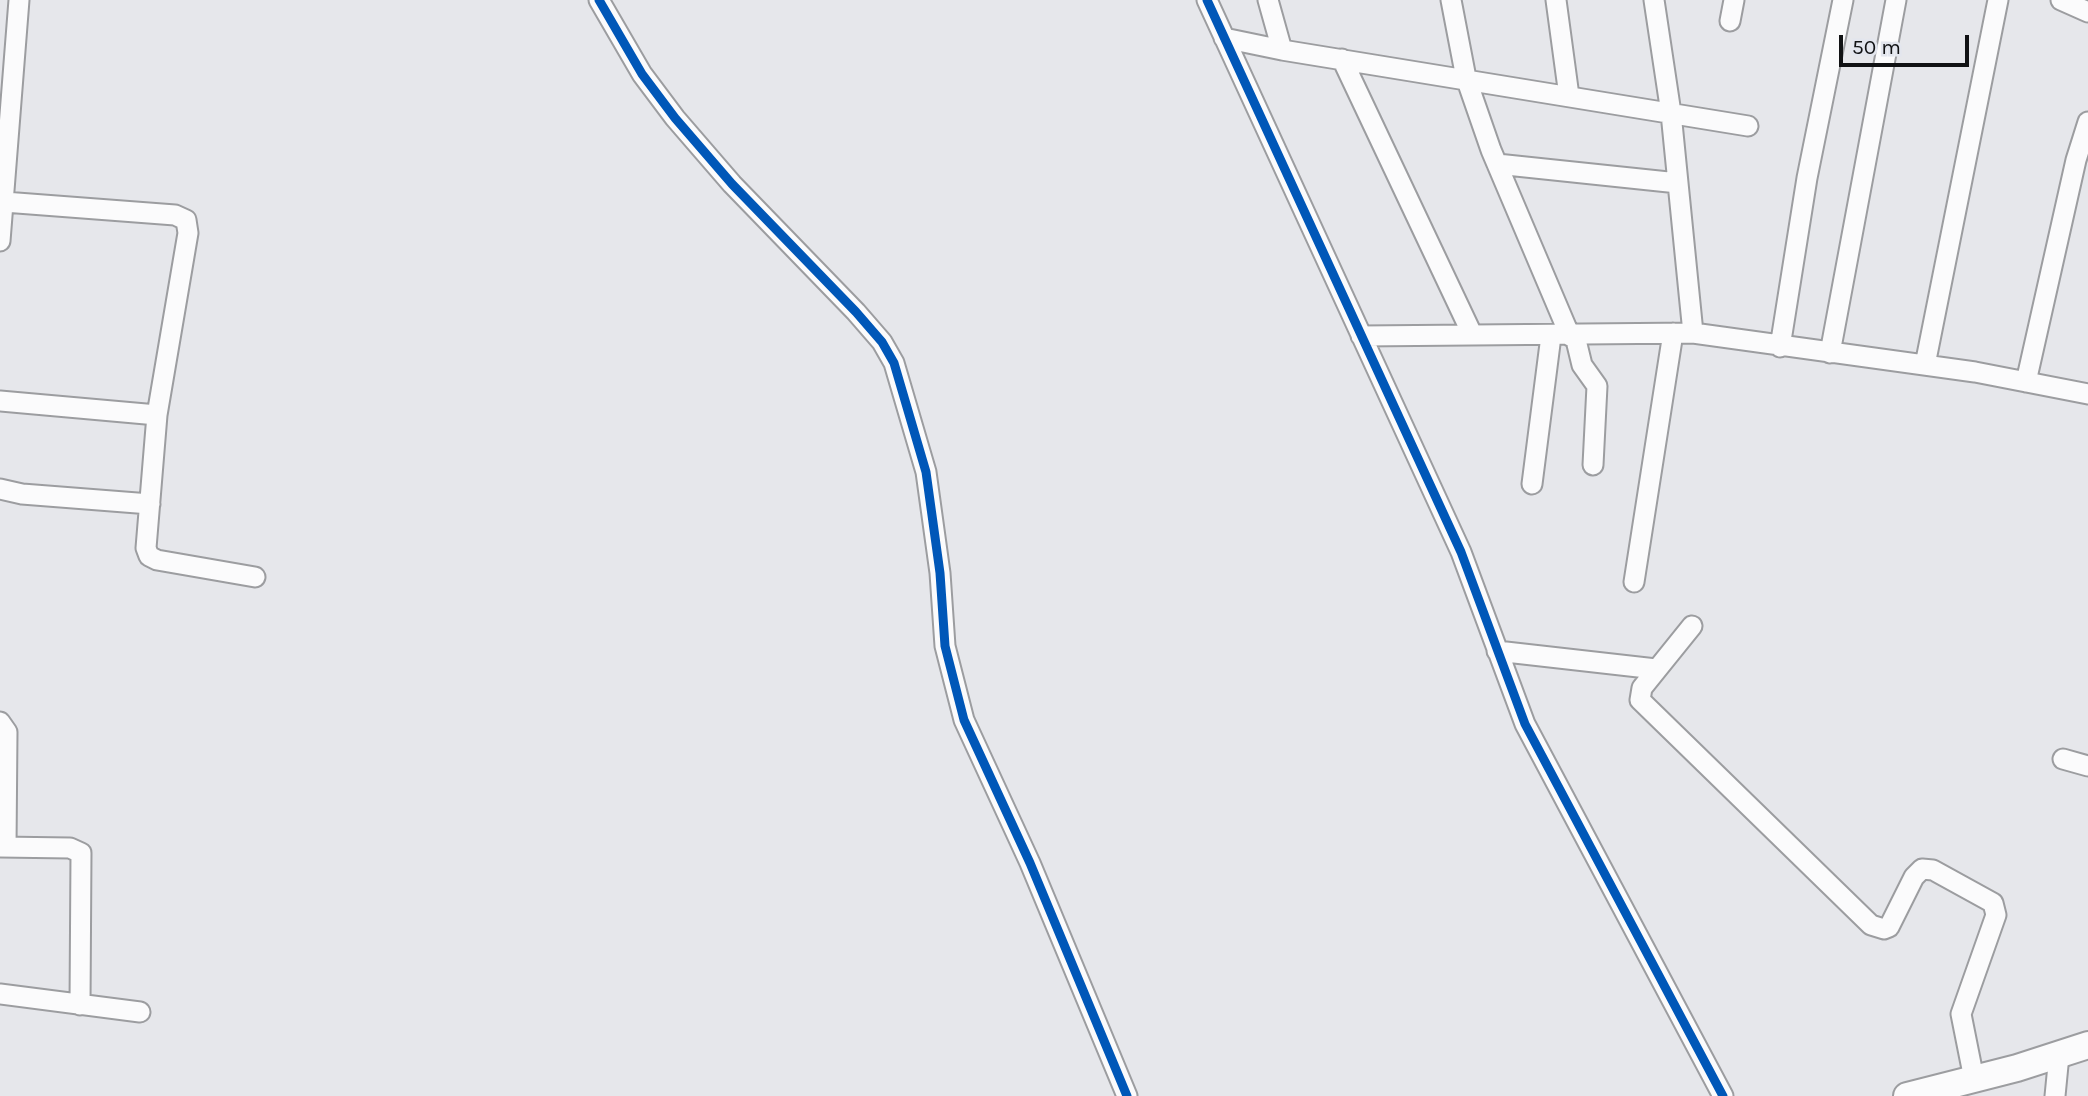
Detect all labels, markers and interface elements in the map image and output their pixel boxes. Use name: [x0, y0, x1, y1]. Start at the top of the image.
scale bar: [1843, 21, 1972, 65]
text: 50 m: [1852, 35, 1901, 59]

